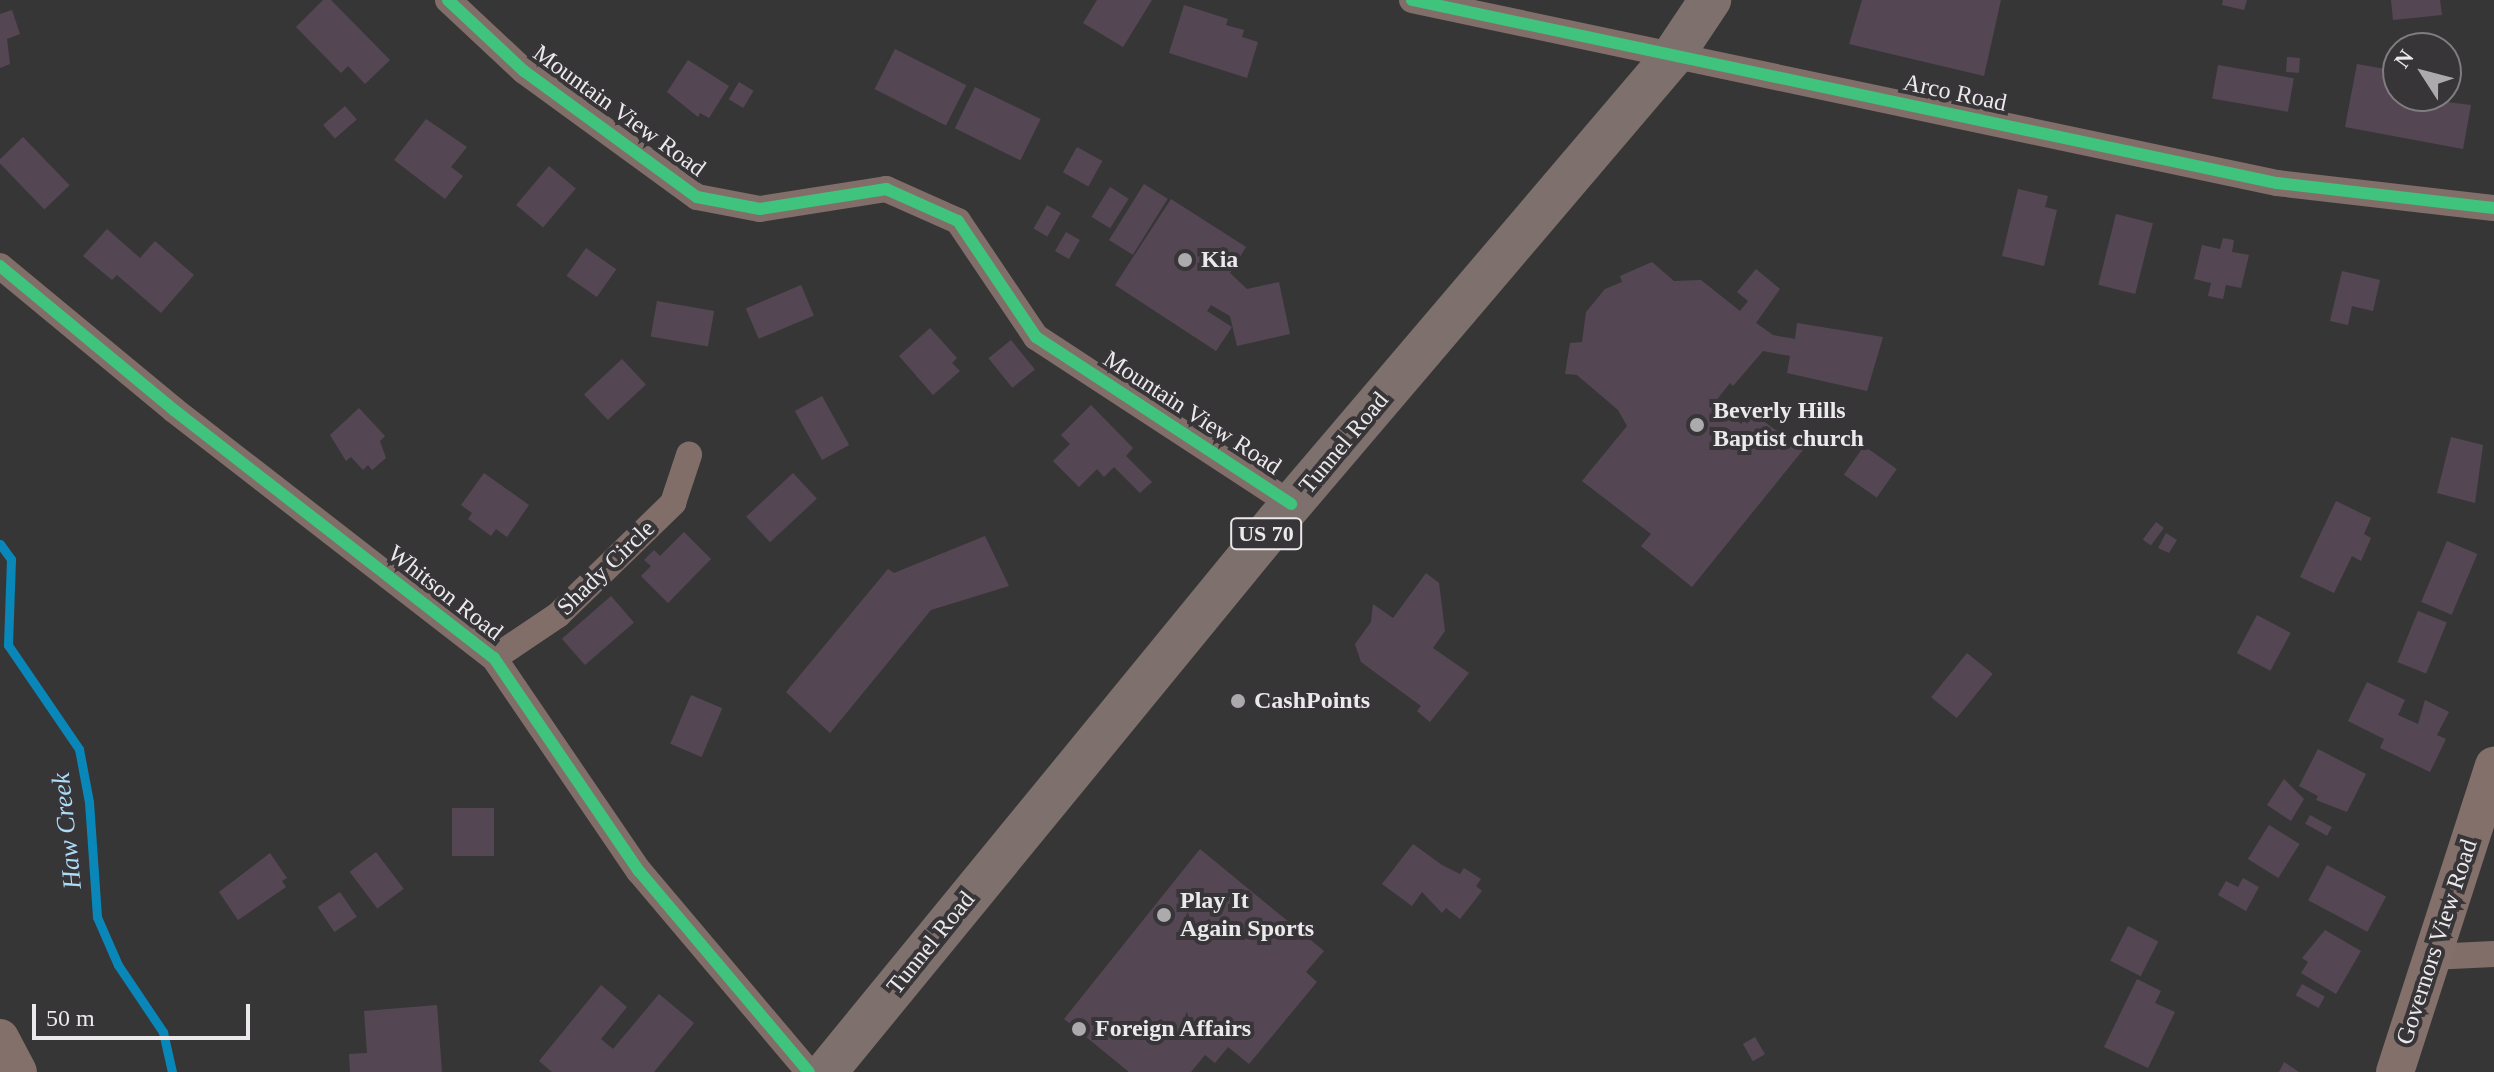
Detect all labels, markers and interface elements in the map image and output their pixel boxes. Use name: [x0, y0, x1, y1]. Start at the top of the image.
north arrow: [2382, 32, 2462, 112]
street label: Mountain View Road: [527, 39, 711, 183]
text: N: [2389, 45, 2419, 73]
street label: Arco Road: [1901, 68, 2009, 118]
place label: Kia: [1201, 246, 1238, 274]
marker: Kia: [1176, 251, 1194, 269]
street label: Mountain View Road: [1098, 345, 1286, 481]
street label: Tunnel Road: [1293, 386, 1395, 500]
place label: Beverly Hills Baptist church: [1713, 397, 1864, 453]
marker: Beverly Hills Baptist church: [1688, 416, 1706, 434]
street label: Shady Circle: [551, 514, 661, 622]
road number: US 70: [1230, 516, 1302, 552]
street label: Whitson Road: [382, 539, 508, 647]
place label: CashPoints: [1254, 687, 1370, 715]
marker: CashPoints: [1229, 692, 1247, 710]
water label: Haw Creek: [45, 771, 89, 891]
street label: Governors View Road: [2390, 836, 2484, 1048]
street label: Tunnel Road: [881, 886, 981, 1000]
place label: Play It Again Sports: [1180, 887, 1314, 943]
marker: Play It Again Sports: [1155, 906, 1173, 924]
scale bar: [36, 988, 254, 1038]
text: 50 m: [46, 1005, 95, 1031]
place label: Foreign Affairs: [1095, 1015, 1253, 1043]
marker: Foreign Affairs: [1070, 1020, 1088, 1038]

